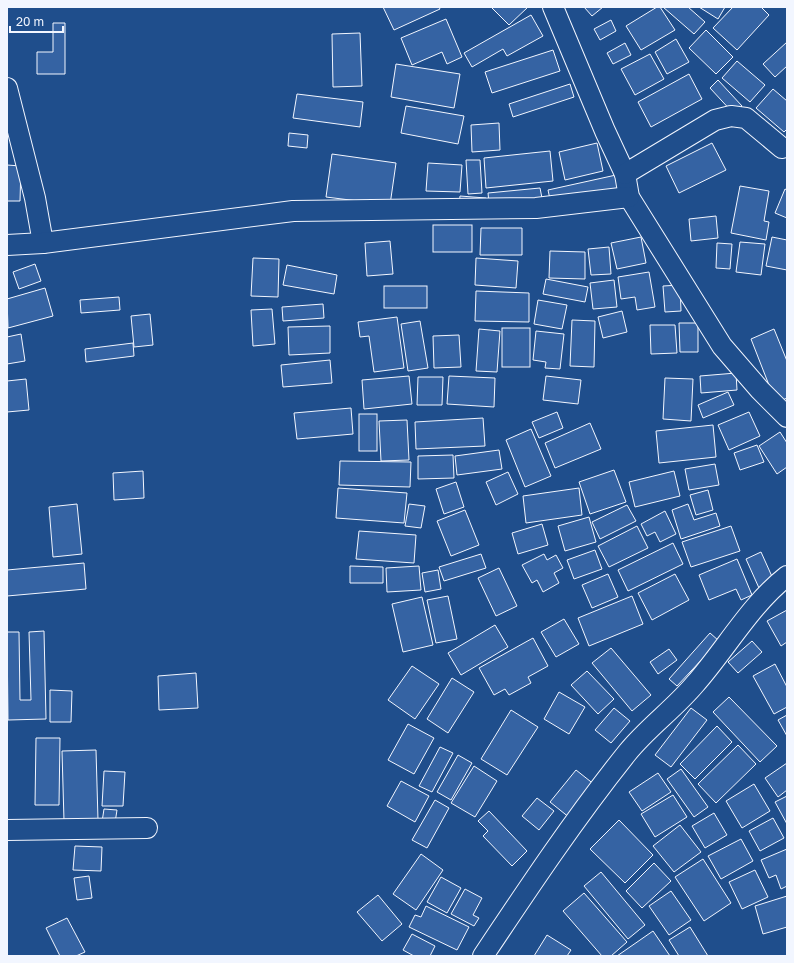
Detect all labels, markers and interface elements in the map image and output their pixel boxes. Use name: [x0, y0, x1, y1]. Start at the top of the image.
scale bar: [10, 8, 63, 34]
text: 20 m: [16, 14, 44, 29]

